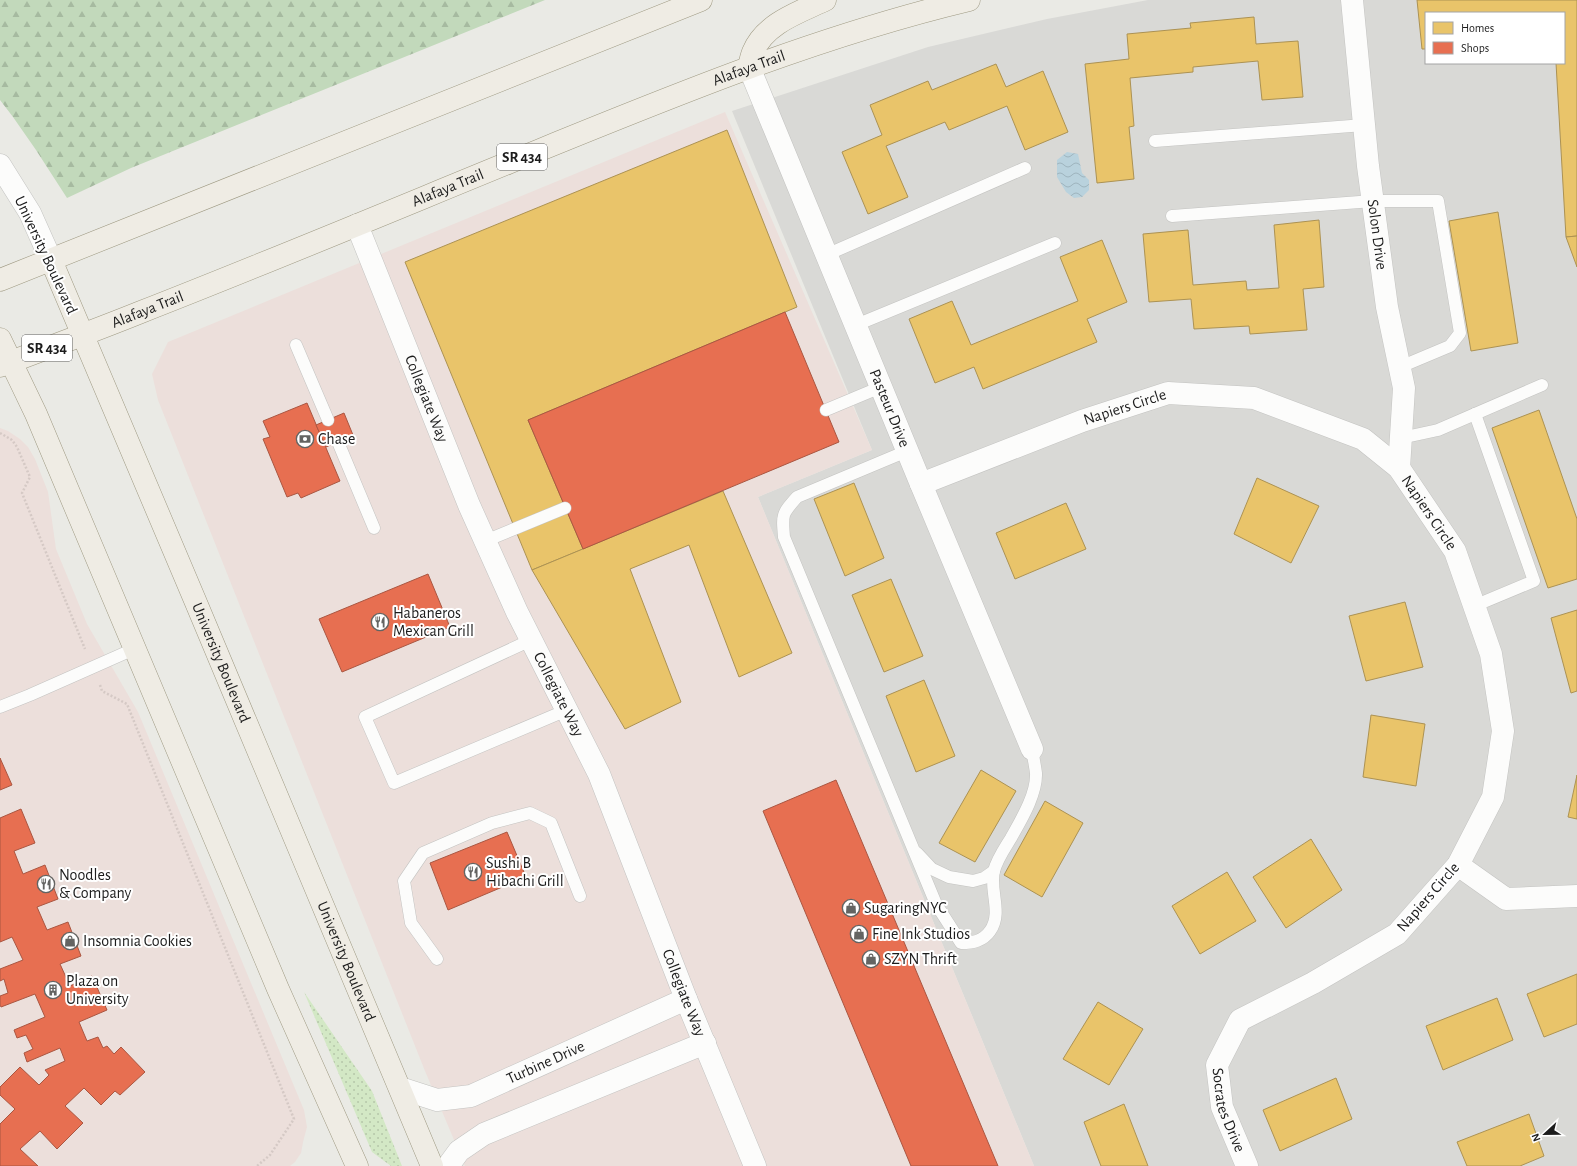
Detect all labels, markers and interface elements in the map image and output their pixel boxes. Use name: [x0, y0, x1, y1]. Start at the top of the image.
legend: [1425, 12, 1565, 64]
text: Homes: [1461, 22, 1494, 34]
text: Shops: [1461, 42, 1489, 54]
street label: Alafaya Trail: [710, 48, 787, 89]
road number: SR 434: [497, 144, 547, 170]
street label: Alafaya Trail: [410, 166, 486, 210]
street label: University Boulevard: [11, 194, 80, 317]
street label: Solon Drive: [1365, 198, 1390, 271]
street label: Alafaya Trail: [109, 288, 186, 331]
road number: SR 434: [22, 335, 72, 361]
street label: Collegiate Way: [402, 353, 451, 445]
street label: Pasteur Drive: [867, 367, 913, 449]
street label: Napiers Circle: [1082, 386, 1168, 428]
bank icon: Chase: [295, 429, 315, 449]
place label: Chase: [318, 431, 355, 447]
street label: Napiers Circle: [1398, 472, 1460, 553]
street label: University Boulevard: [189, 600, 253, 725]
place label: Habaneros Mexican Grill: [393, 605, 474, 639]
restaurant icon: Habaneros Mexican Grill: [370, 612, 390, 632]
street label: Collegiate Way: [531, 649, 587, 740]
place label: Sushi B Hibachi Grill: [486, 855, 564, 889]
street label: Napiers Circle: [1394, 859, 1462, 935]
restaurant icon: Sushi B Hibachi Grill: [463, 862, 483, 882]
place label: Noodles & Company: [59, 867, 132, 902]
restaurant icon: Noodles & Company: [36, 874, 56, 894]
shop icon: SugaringNYC: [841, 898, 861, 918]
street label: University Boulevard: [314, 899, 378, 1024]
place label: SugaringNYC: [864, 900, 946, 916]
shop icon: Fine Ink Studios: [849, 924, 869, 944]
place label: Fine Ink Studios: [872, 926, 970, 942]
shop icon: Insomnia Cookies: [60, 931, 80, 951]
place label: Insomnia Cookies: [83, 933, 192, 949]
street label: Collegiate Way: [659, 947, 709, 1039]
shop icon: SZYN Thrift: [861, 949, 881, 969]
place label: SZYN Thrift: [884, 951, 957, 967]
place label: Plaza on University: [66, 973, 129, 1008]
building icon: Plaza on University: [43, 980, 63, 1000]
street label: Turbine Drive: [504, 1038, 587, 1087]
street label: Socrates Drive: [1209, 1067, 1248, 1155]
north arrow: [1525, 1114, 1565, 1154]
text: N: [1530, 1132, 1543, 1143]

